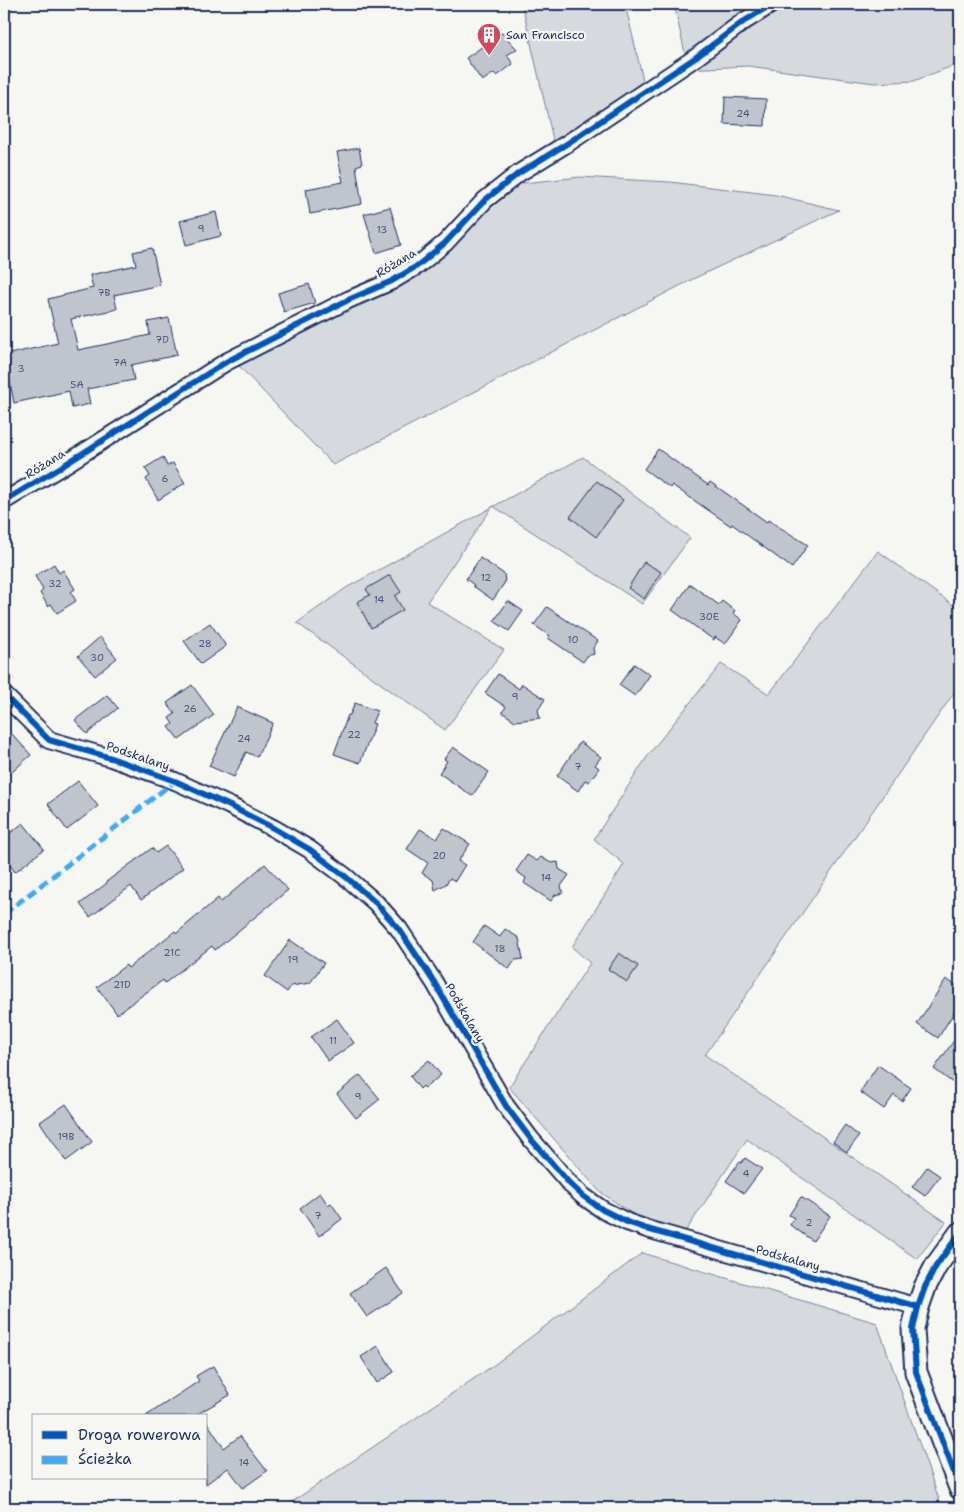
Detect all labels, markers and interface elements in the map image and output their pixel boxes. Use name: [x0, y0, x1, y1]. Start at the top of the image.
building icon: San Francisco: [476, 22, 502, 56]
place label: San Francisco: [506, 27, 585, 43]
house number: 24: [736, 107, 750, 120]
house number: 9: [198, 222, 205, 235]
house number: 13: [377, 223, 387, 236]
street label: Różana: [373, 245, 419, 281]
house number: 7B: [98, 286, 111, 299]
house number: 7D: [155, 333, 169, 346]
house number: 7A: [113, 356, 127, 369]
house number: 3: [18, 362, 25, 375]
house number: 5A: [70, 378, 84, 391]
street label: Różana: [22, 445, 68, 482]
house number: 6: [162, 472, 169, 485]
house number: 12: [481, 571, 491, 584]
house number: 32: [48, 577, 62, 590]
house number: 14: [374, 593, 384, 606]
house number: 30E: [699, 610, 719, 623]
house number: 10: [568, 633, 578, 646]
house number: 28: [198, 637, 212, 650]
house number: 30: [90, 651, 104, 664]
house number: 9: [512, 690, 519, 703]
house number: 26: [183, 702, 197, 715]
house number: 22: [347, 728, 361, 741]
house number: 24: [237, 732, 251, 745]
street label: Podskalany: [104, 738, 172, 774]
house number: 7: [575, 760, 582, 773]
house number: 20: [432, 849, 446, 862]
house number: 14: [541, 871, 551, 884]
house number: 18: [494, 942, 506, 955]
house number: 21C: [164, 946, 180, 959]
house number: 19: [288, 953, 298, 966]
house number: 21D: [113, 978, 131, 991]
street label: Podskalany: [442, 980, 489, 1046]
house number: 11: [329, 1034, 337, 1047]
house number: 9: [355, 1090, 362, 1103]
house number: 19B: [58, 1130, 74, 1143]
house number: 4: [743, 1167, 750, 1180]
house number: 7: [315, 1209, 322, 1222]
house number: 2: [806, 1216, 813, 1229]
street label: Podskalany: [754, 1241, 822, 1275]
legend: [32, 1414, 208, 1480]
text: Droga rowerowa: [78, 1425, 201, 1445]
text: Ścieżka: [78, 1448, 132, 1469]
house number: 14: [239, 1456, 249, 1469]

